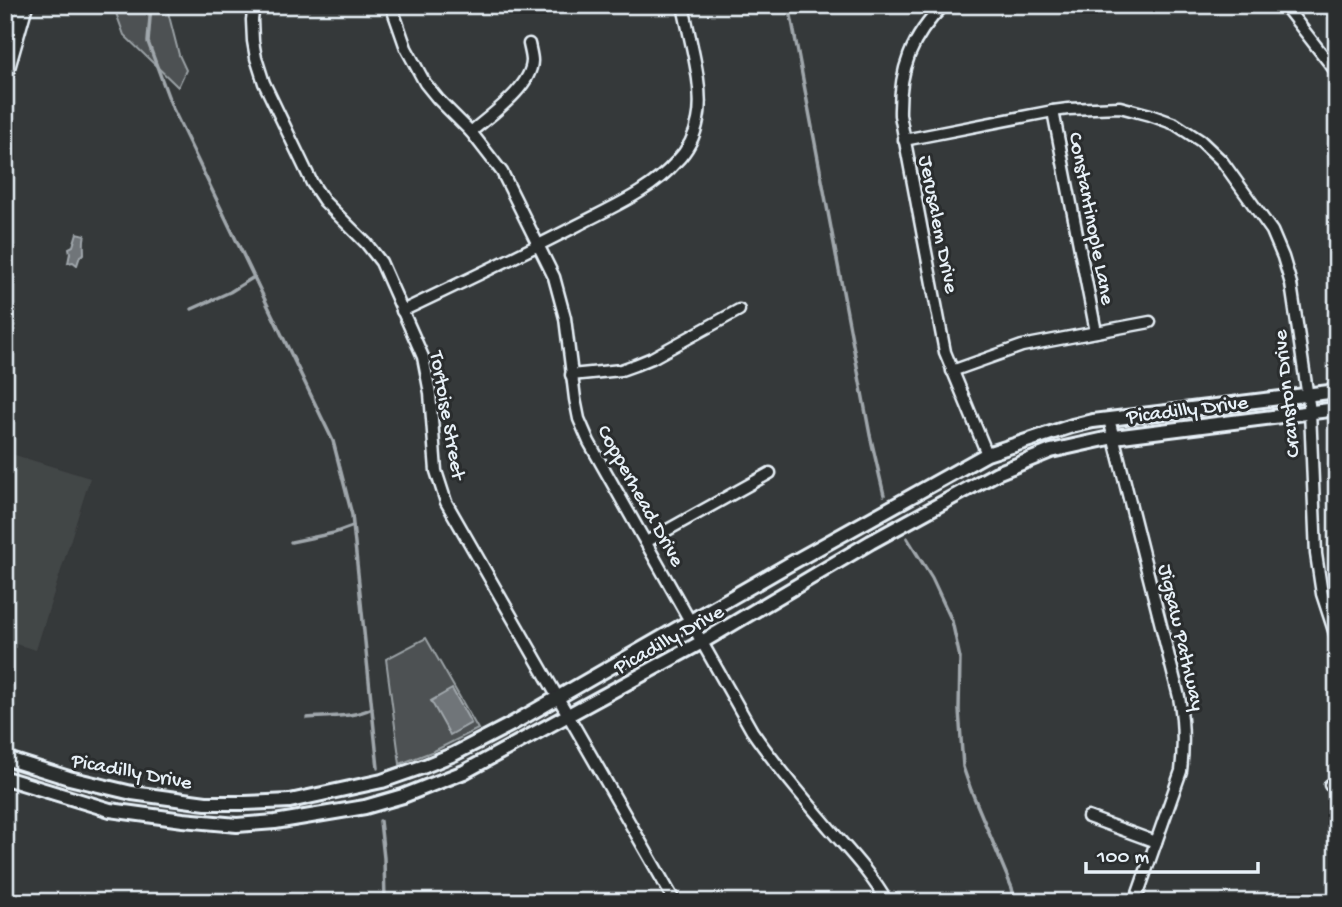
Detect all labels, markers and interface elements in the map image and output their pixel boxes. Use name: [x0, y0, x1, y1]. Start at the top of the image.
street label: Constantinople Lane: [1061, 130, 1119, 308]
street label: Jerusalem Drive: [911, 154, 962, 297]
street label: Cranston Drive: [1269, 327, 1308, 459]
street label: Tortoise Street: [422, 348, 470, 484]
street label: Picadilly Drive: [1124, 391, 1251, 431]
street label: Copperhead Drive: [590, 422, 689, 573]
street label: Jigsaw Pathway: [1151, 562, 1209, 713]
street label: Picadilly Drive: [609, 600, 730, 682]
street label: Picadilly Drive: [68, 749, 195, 798]
scale bar: [1086, 830, 1258, 874]
text: 100 m: [1096, 846, 1149, 871]

